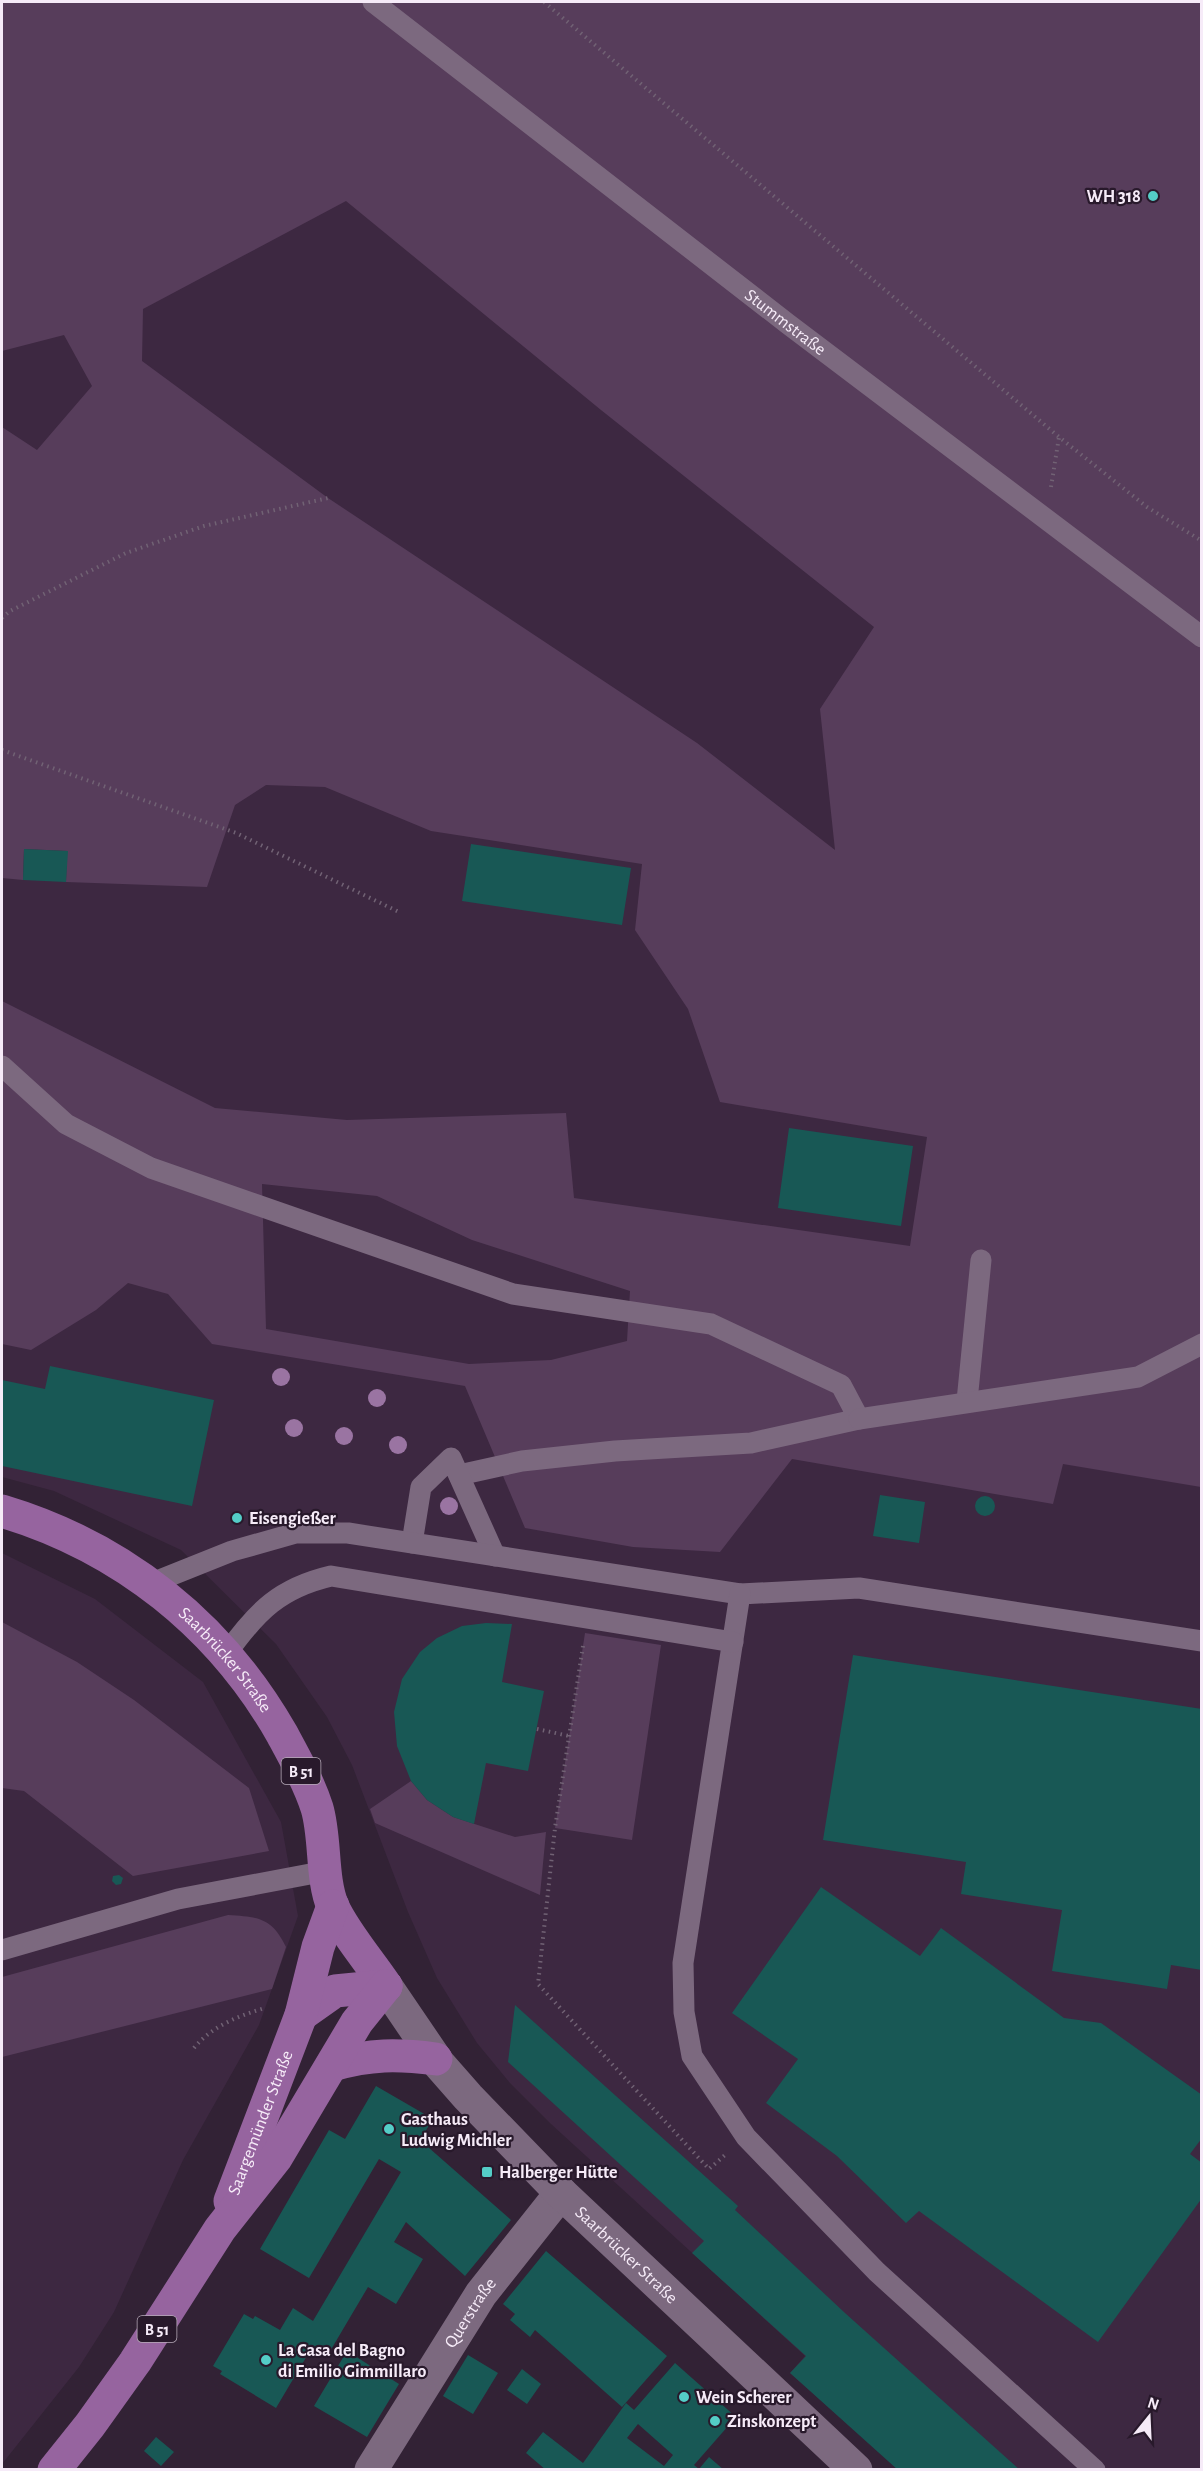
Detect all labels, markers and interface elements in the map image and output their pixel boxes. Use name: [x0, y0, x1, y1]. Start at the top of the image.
place label: WH 318: [1086, 188, 1141, 206]
marker: WH 318: [1146, 189, 1160, 203]
street label: Stummstraße: [741, 286, 829, 359]
place label: Eisengießer: [249, 1510, 336, 1528]
marker: Eisengießer: [230, 1511, 244, 1525]
street label: Saarbrücker Straße: [175, 1604, 275, 1716]
road number: B 51: [282, 1758, 320, 1784]
street label: Saargemünder Straße: [225, 2048, 297, 2198]
place label: Gasthaus Ludwig Michler: [401, 2111, 512, 2150]
marker: Gasthaus Ludwig Michler: [382, 2122, 396, 2136]
place label: Halberger Hütte: [499, 2164, 617, 2182]
marker: Halberger Hütte: [480, 2165, 494, 2179]
street label: Saarbrücker Straße: [571, 2203, 681, 2307]
street label: Querstraße: [442, 2275, 500, 2351]
road number: B 51: [138, 2316, 176, 2342]
place label: La Casa del Bagno di Emilio Gimmillaro: [278, 2342, 427, 2381]
marker: La Casa del Bagno di Emilio Gimmillaro: [259, 2353, 273, 2367]
north arrow: [1119, 2387, 1179, 2447]
place label: Wein Scherer: [696, 2389, 792, 2407]
marker: Wein Scherer: [677, 2390, 691, 2404]
text: N: [1146, 2394, 1161, 2413]
place label: Zinskonzept: [727, 2413, 816, 2431]
marker: Zinskonzept: [708, 2414, 722, 2428]

